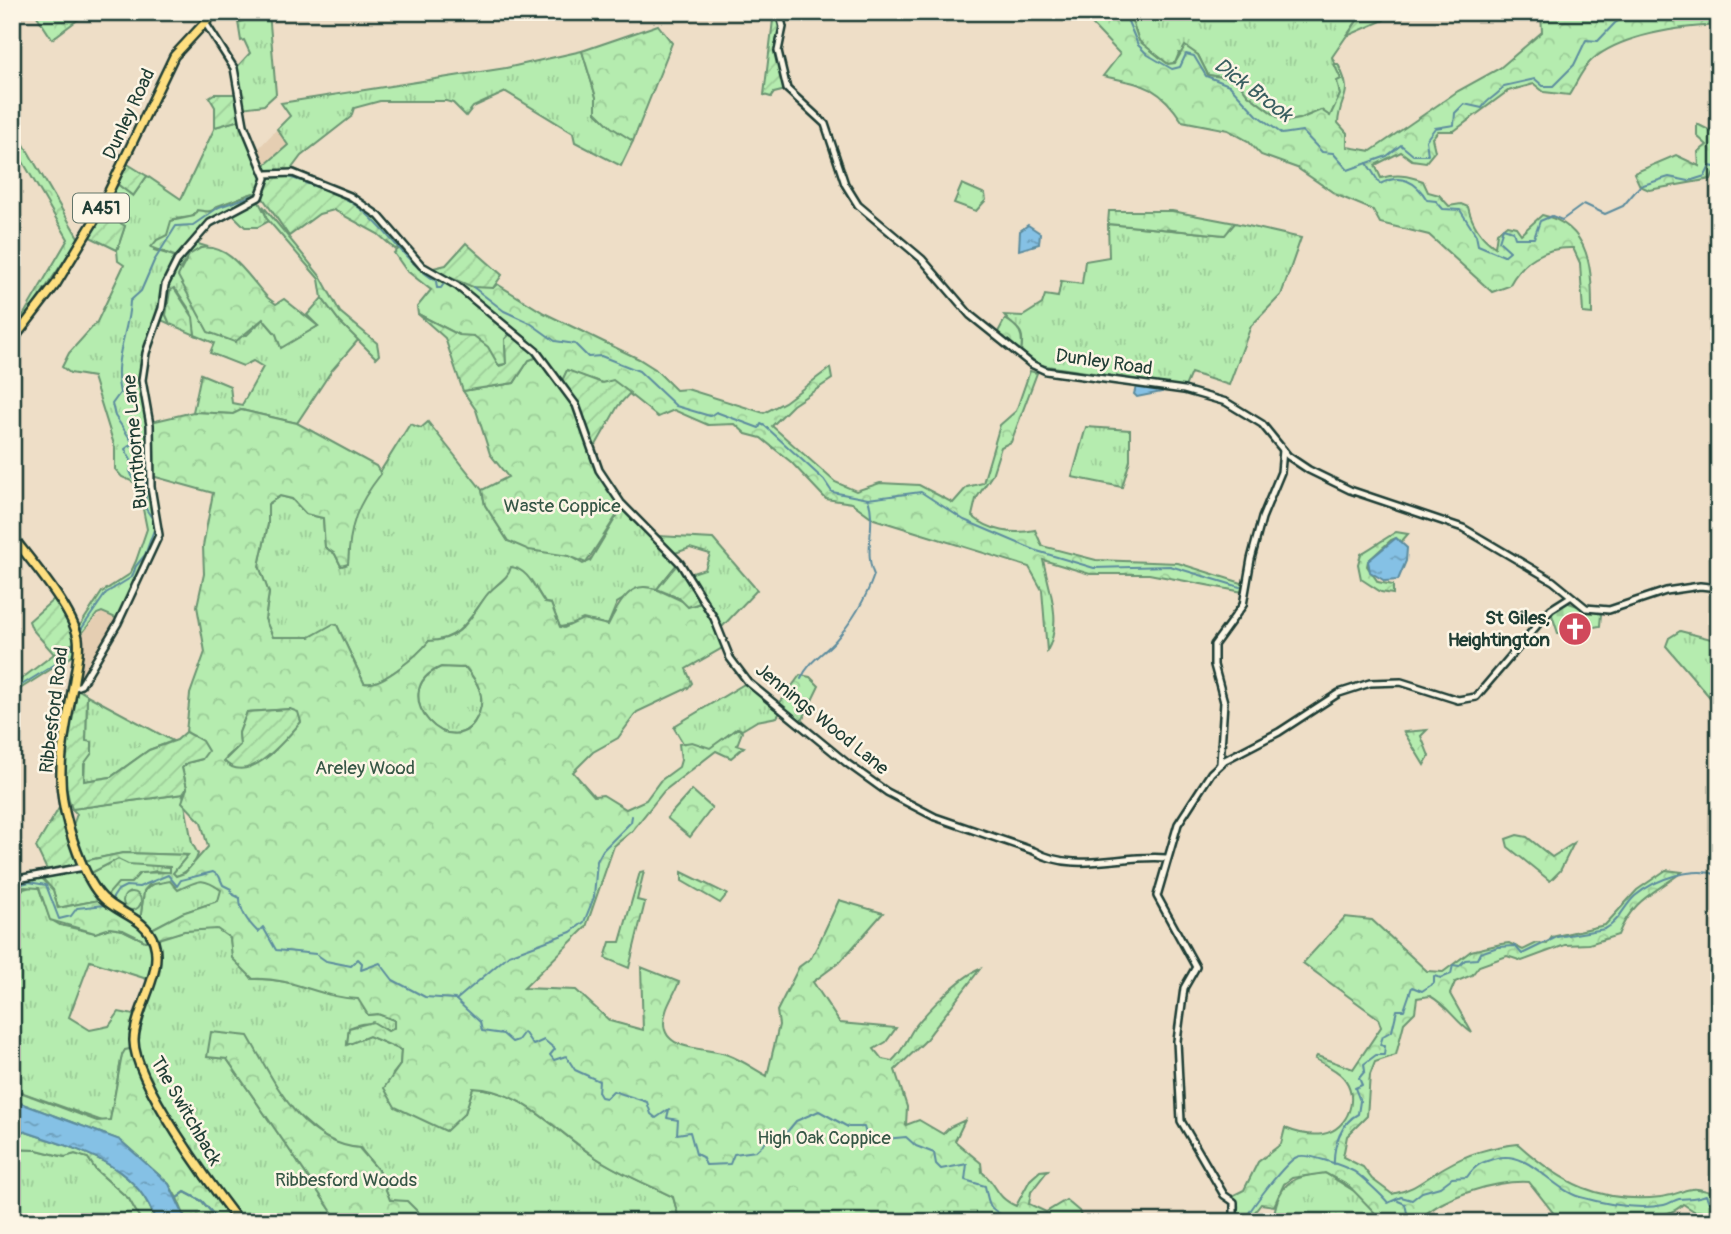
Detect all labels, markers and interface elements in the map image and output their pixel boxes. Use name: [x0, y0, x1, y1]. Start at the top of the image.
water label: Dick Brook: [1208, 52, 1299, 130]
street label: Dunley Road: [98, 65, 160, 163]
road number: A451: [73, 194, 129, 223]
street label: Dunley Road: [1054, 343, 1154, 381]
street label: Burnthorne Lane: [117, 373, 153, 510]
park label: Waste Coppice: [503, 494, 621, 518]
place label: St Giles, Heightington: [1448, 606, 1550, 652]
church icon: St Giles, Heightington: [1556, 610, 1594, 648]
street label: Ribbesford Road: [34, 646, 74, 774]
street label: Jennings Wood Lane: [750, 658, 894, 781]
park label: Areley Wood: [315, 756, 415, 780]
street label: The Switchback: [145, 1052, 227, 1170]
park label: High Oak Coppice: [757, 1126, 891, 1150]
park label: Ribbesford Woods: [275, 1168, 417, 1192]

